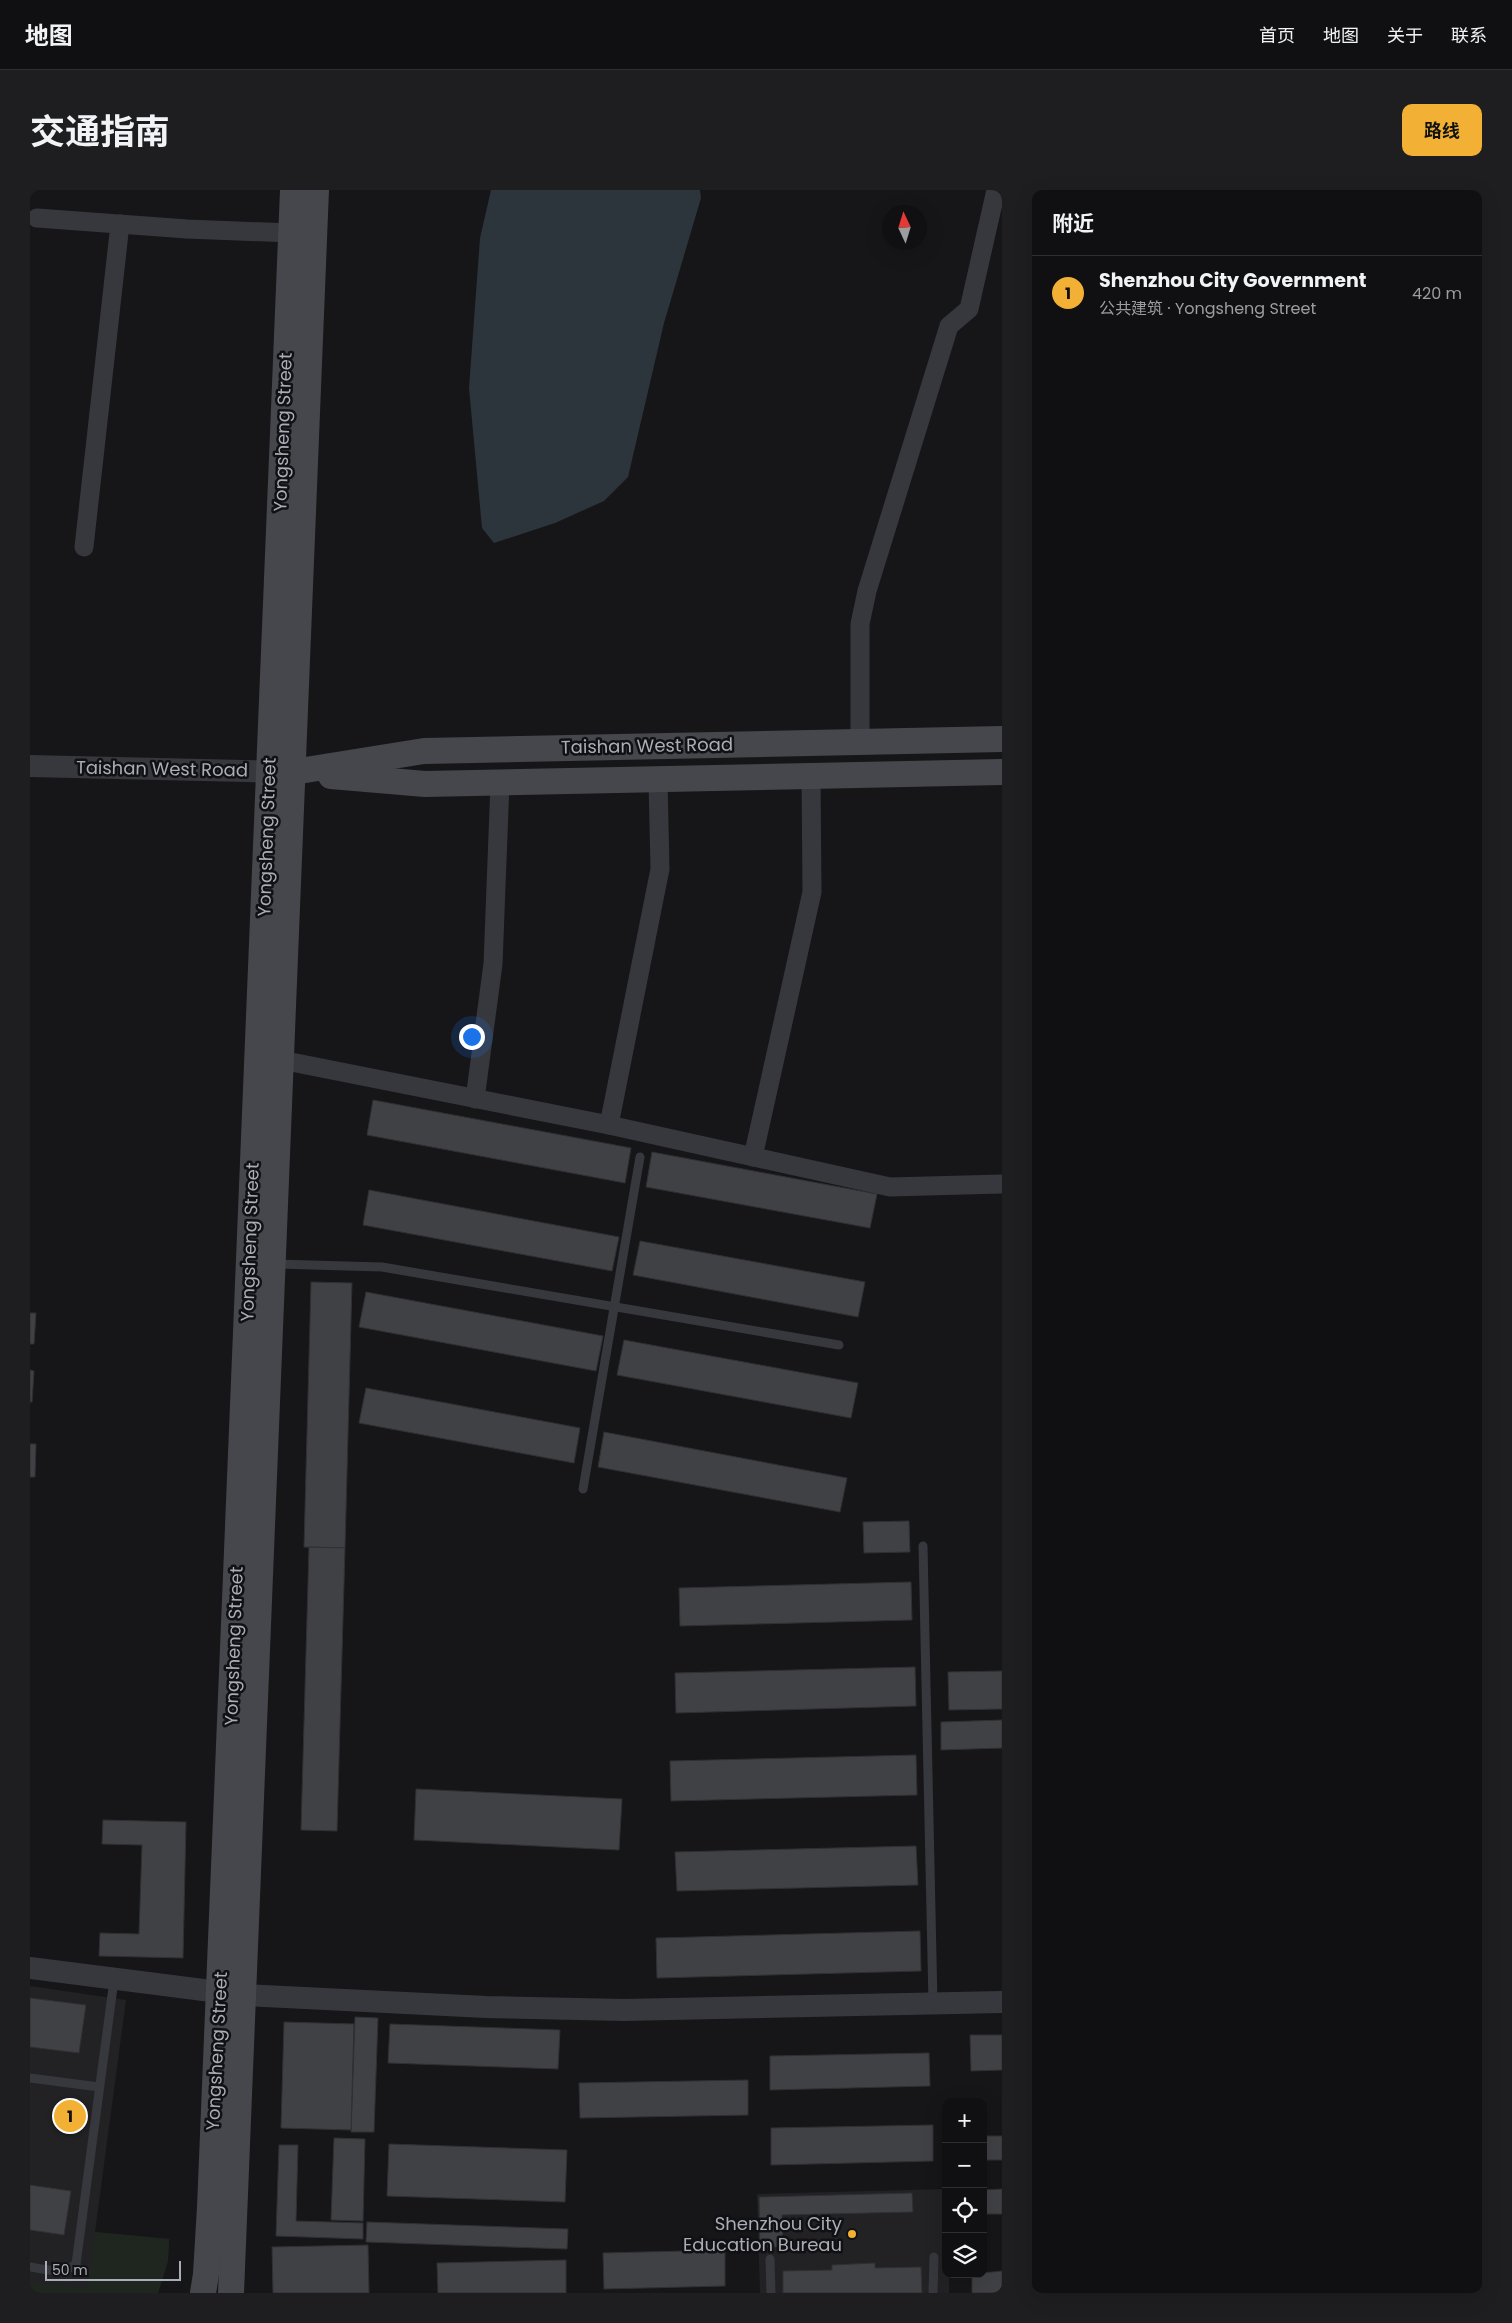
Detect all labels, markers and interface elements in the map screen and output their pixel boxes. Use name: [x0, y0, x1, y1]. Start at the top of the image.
text: 地图: [25, 19, 73, 52]
text: 首页: [1259, 23, 1295, 48]
text: 地图: [1323, 23, 1359, 48]
text: 关于: [1387, 23, 1423, 48]
text: 联系: [1451, 23, 1487, 48]
button: 路线: [1402, 104, 1482, 156]
text: 交通指南: [30, 107, 170, 156]
north arrow: [882, 205, 927, 250]
text: 附近: [1052, 209, 1094, 238]
text: Shenzhou City Government: [1099, 267, 1366, 294]
text: 1: [1065, 282, 1071, 305]
text: 420 m: [1412, 282, 1462, 305]
text: 公共建筑 · Yongsheng Street: [1099, 297, 1316, 320]
street label: Yongsheng Street: [267, 352, 298, 512]
street label: Taishan West Road: [561, 732, 733, 759]
street label: Taishan West Road: [76, 755, 248, 782]
street label: Yongsheng Street: [251, 757, 282, 917]
your location: [459, 1024, 485, 1050]
street label: Yongsheng Street: [234, 1162, 265, 1322]
street label: Yongsheng Street: [218, 1566, 249, 1726]
street label: Yongsheng Street: [200, 1971, 233, 2131]
pin: 1: [54, 2097, 86, 2135]
map controls: [942, 2098, 987, 2278]
button: +: [942, 2098, 987, 2143]
button: −: [942, 2143, 987, 2188]
button: locate: [942, 2188, 987, 2233]
place label: Shenzhou City Education Bureau: [683, 2211, 842, 2257]
marker: Shenzhou City Education Bureau: [846, 2228, 858, 2240]
button: layers: [942, 2233, 987, 2278]
scale bar: [45, 2258, 181, 2281]
text: 50 m: [52, 2260, 88, 2280]

